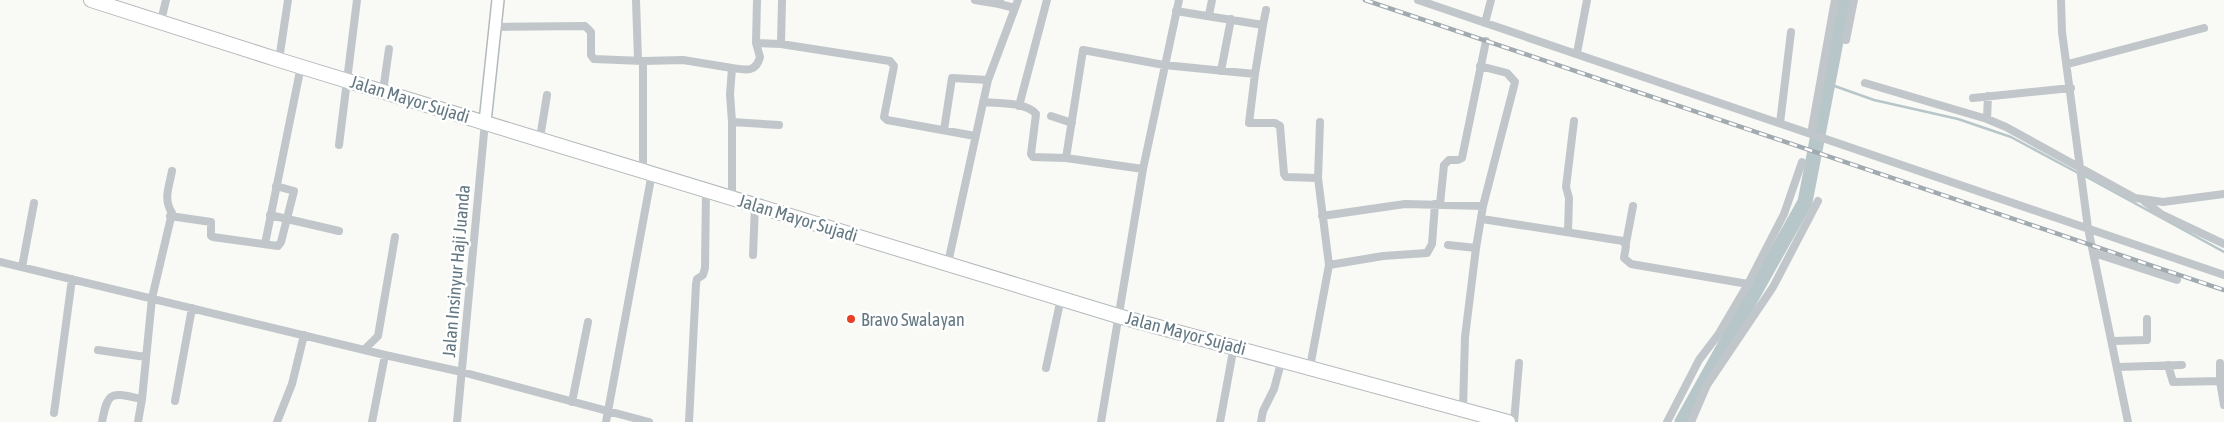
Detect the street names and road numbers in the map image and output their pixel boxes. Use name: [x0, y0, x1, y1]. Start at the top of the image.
street label: Jalan Mayor Sujadi: [348, 71, 472, 127]
street label: Jalan Insinyur Haji Juanda: [438, 184, 474, 358]
street label: Jalan Mayor Sujadi: [736, 190, 860, 246]
street label: Jalan Mayor Sujadi: [1123, 307, 1249, 359]

